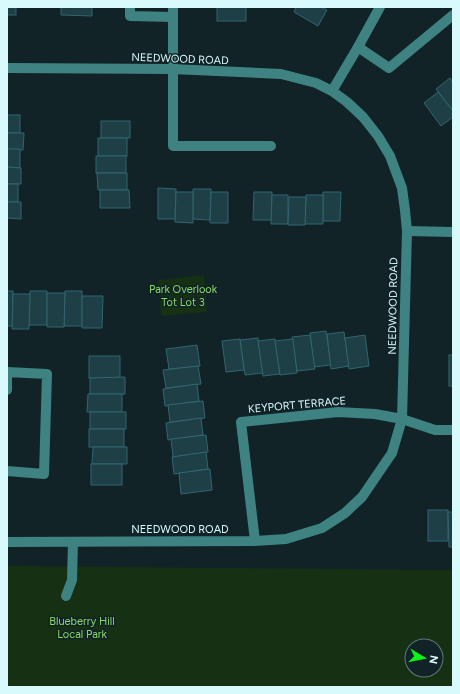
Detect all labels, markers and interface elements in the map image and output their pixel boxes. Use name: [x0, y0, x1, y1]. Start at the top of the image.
street label: NEEDWOOD ROAD: [131, 51, 229, 67]
street label: NEEDWOOD ROAD: [386, 257, 400, 355]
park label: Park Overlook Tot Lot 3: [149, 283, 218, 309]
street label: KEYPORT TERRACE: [247, 394, 347, 416]
street label: NEEDWOOD ROAD: [131, 523, 229, 536]
park label: Blueberry Hill Local Park: [49, 615, 115, 641]
north arrow: [404, 638, 444, 678]
text: N: [426, 654, 440, 665]

